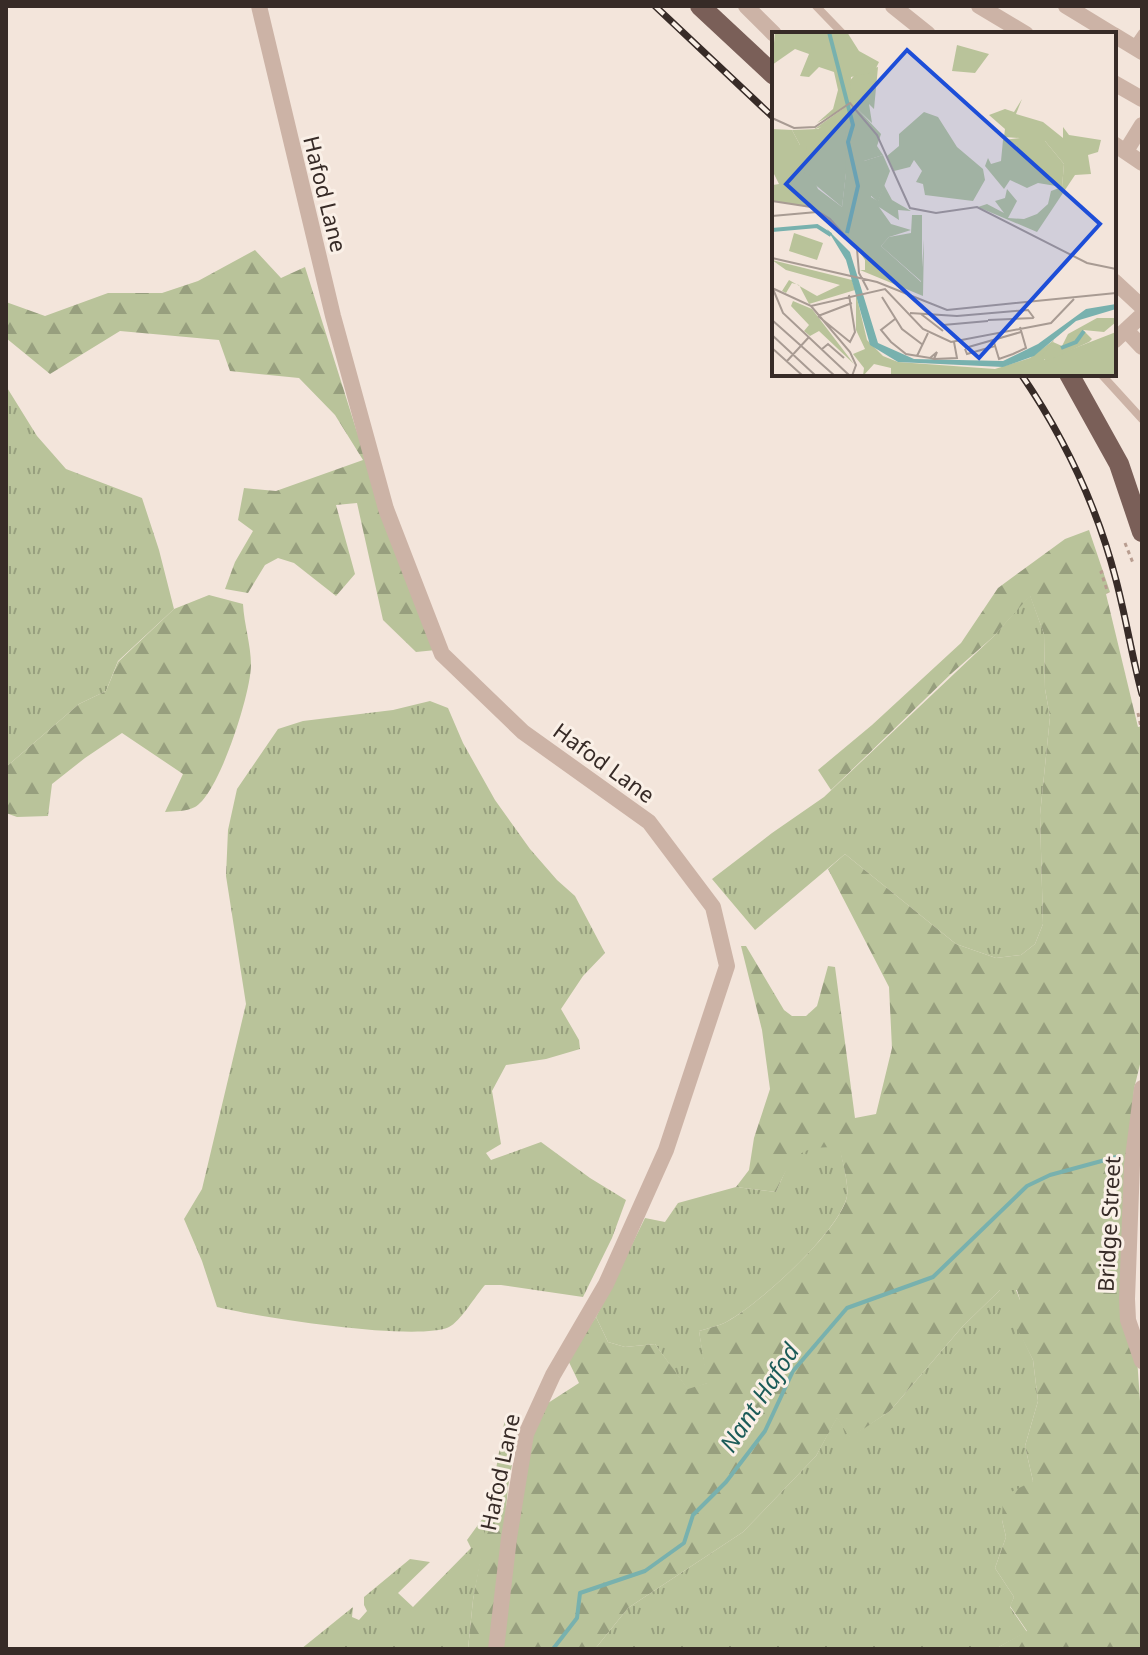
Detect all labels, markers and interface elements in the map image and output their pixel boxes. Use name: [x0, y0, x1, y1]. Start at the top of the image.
inset map: [772, 32, 1116, 376]
street label: Hafod Lane: [297, 133, 355, 255]
street label: Hafod Lane: [548, 715, 661, 809]
street label: Bridge Street: [1089, 1155, 1127, 1292]
water label: Nant Hafod: [711, 1335, 807, 1458]
street label: Hafod Lane: [472, 1411, 526, 1533]

